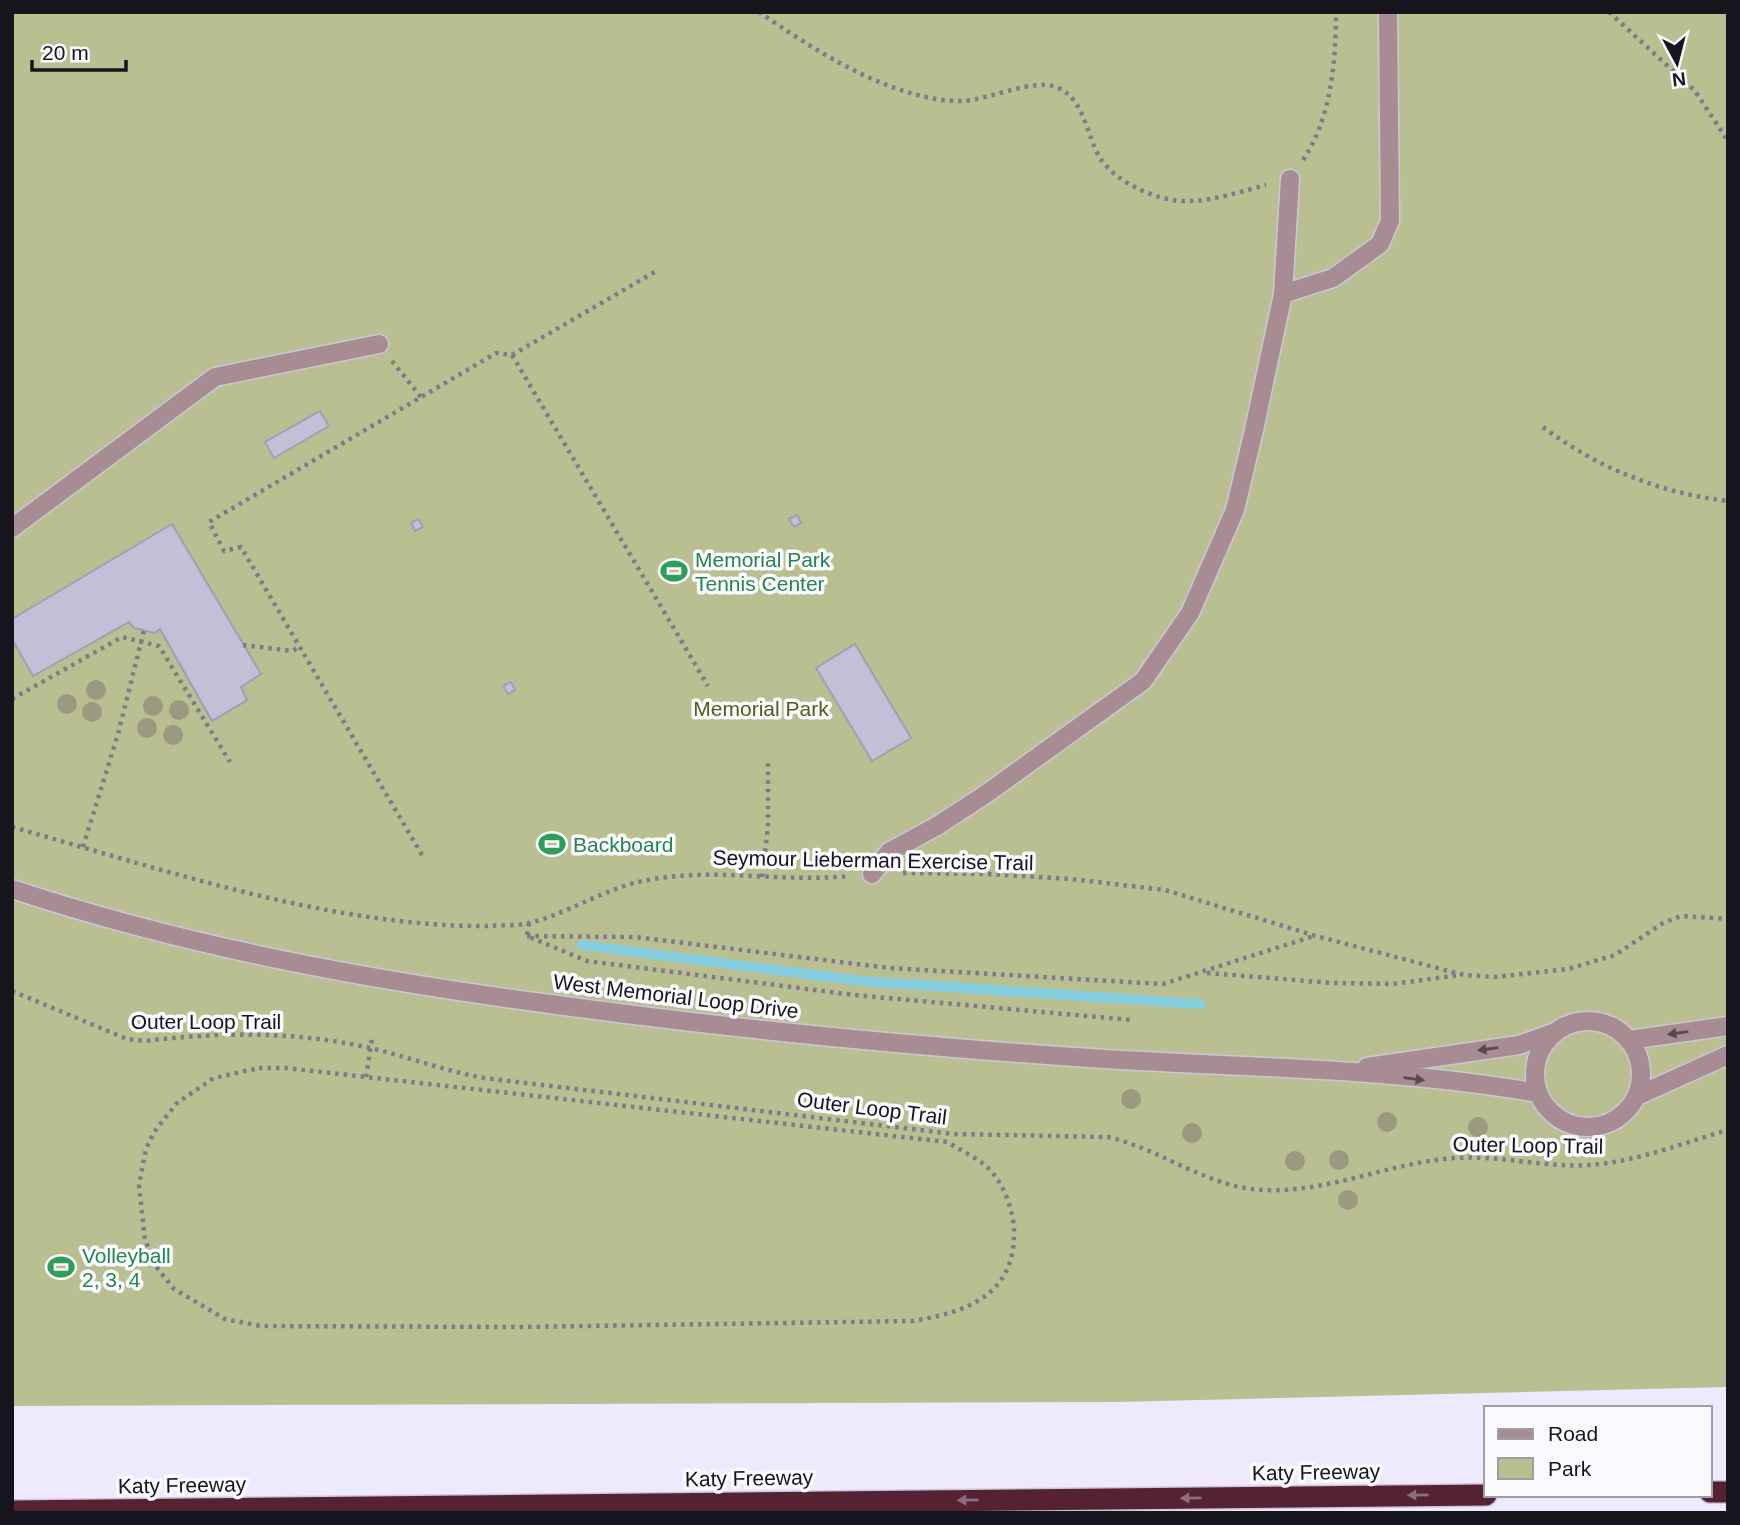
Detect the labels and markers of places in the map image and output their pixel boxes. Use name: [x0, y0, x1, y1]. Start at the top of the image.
place label: Memorial Park Tennis Center: [695, 548, 831, 595]
sports icon: Memorial Park Tennis Center: [659, 556, 689, 586]
sports icon: Backboard: [537, 829, 567, 859]
place label: Backboard: [573, 833, 673, 856]
place label: Volleyball 2, 3, 4: [82, 1244, 171, 1291]
sports icon: Volleyball 2, 3, 4: [46, 1252, 76, 1282]

